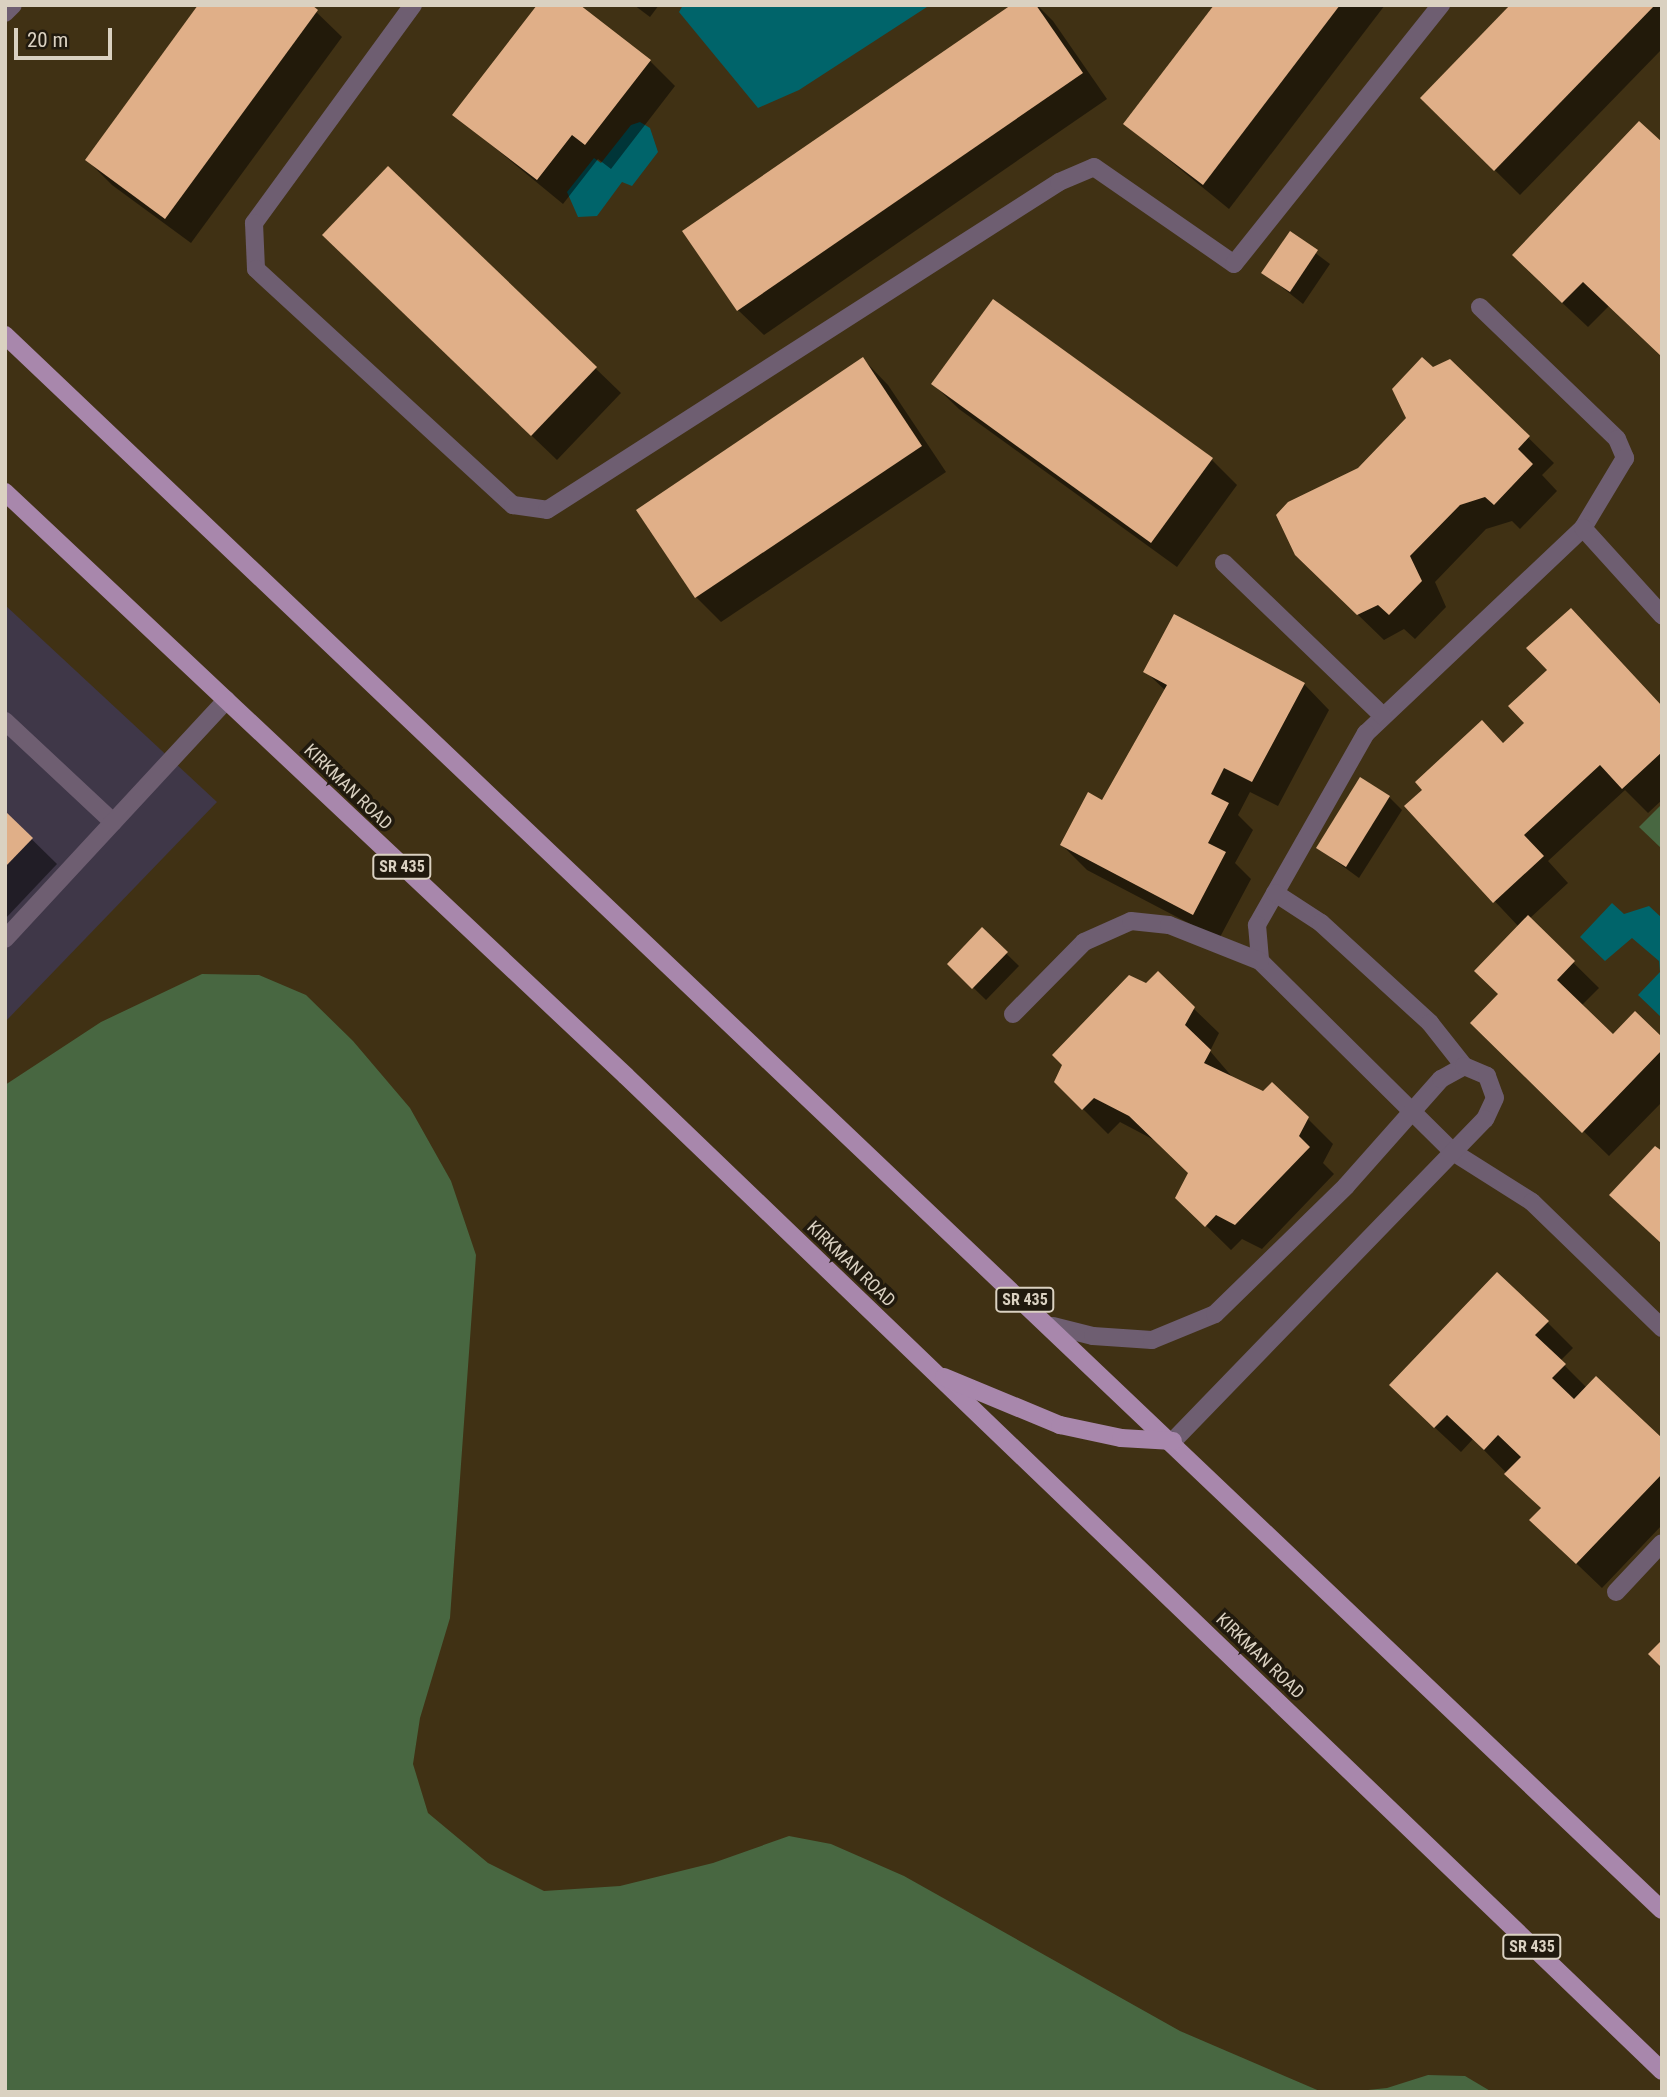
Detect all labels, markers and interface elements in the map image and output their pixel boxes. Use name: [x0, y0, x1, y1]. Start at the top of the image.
scale bar: [18, 14, 116, 58]
text: 20 m: [27, 28, 68, 52]
street label: KIRKMAN ROAD: [300, 740, 396, 834]
road number: SR 435: [372, 854, 432, 880]
street label: KIRKMAN ROAD: [803, 1217, 899, 1311]
road number: SR 435: [995, 1288, 1055, 1312]
street label: KIRKMAN ROAD: [1212, 1609, 1308, 1703]
road number: SR 435: [1502, 1935, 1562, 1960]

